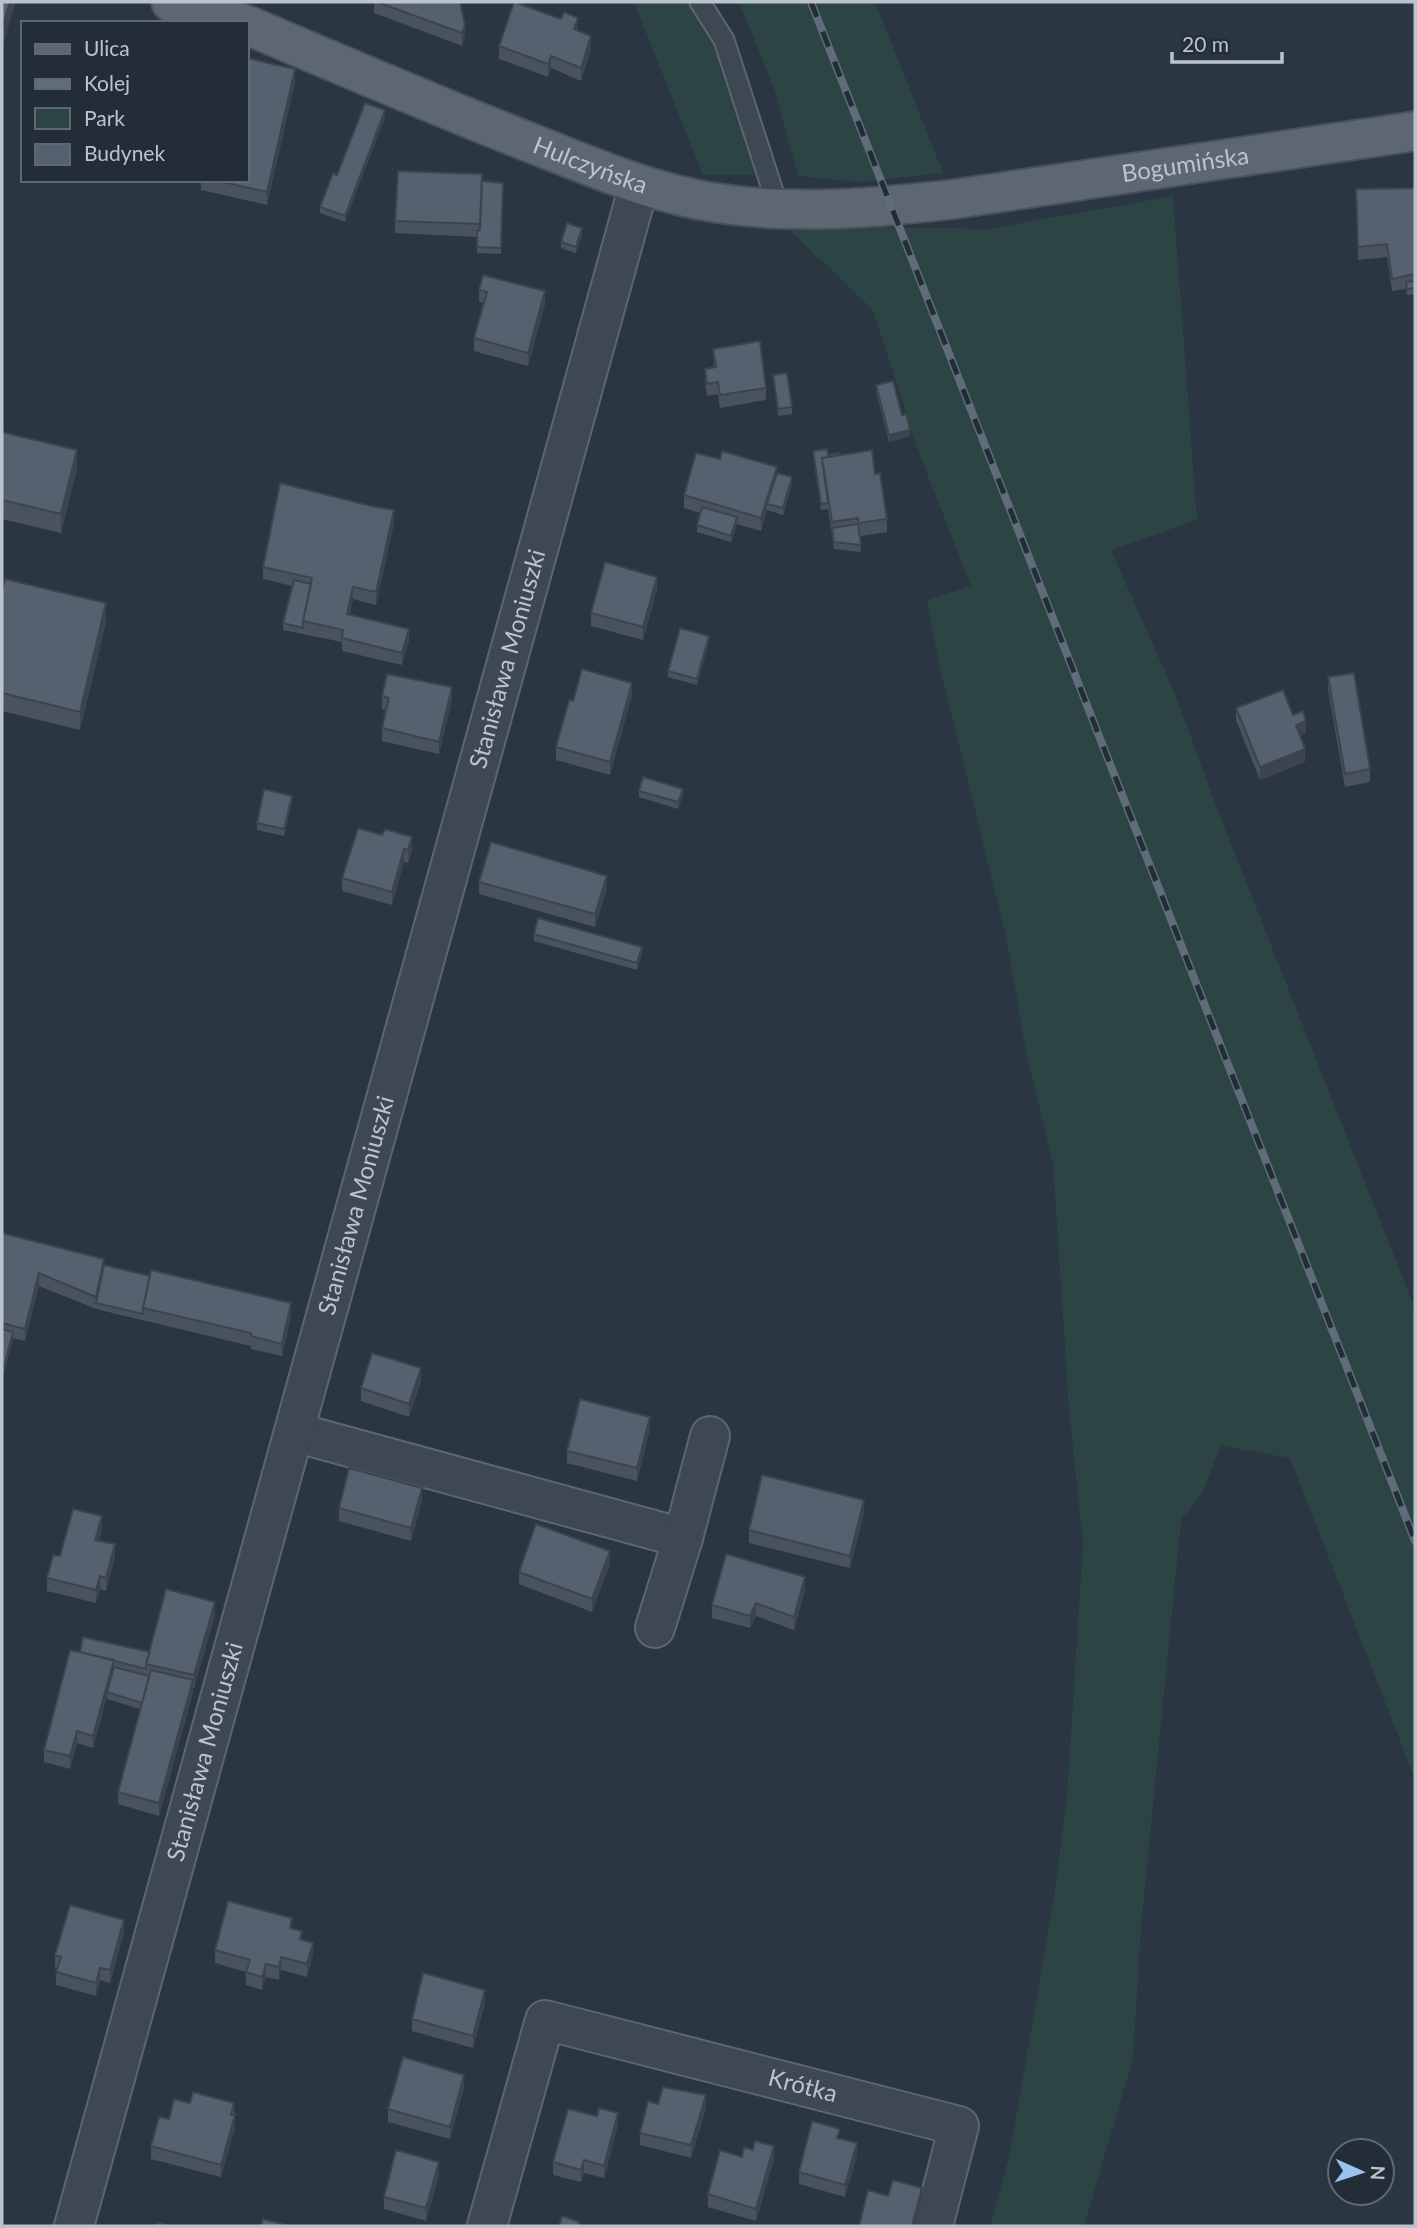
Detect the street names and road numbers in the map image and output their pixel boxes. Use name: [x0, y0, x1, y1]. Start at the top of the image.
street label: Hulczyńska: [530, 129, 651, 199]
street label: Bogumińska: [1120, 140, 1251, 187]
street label: Stanisława Moniuszki: [462, 546, 550, 771]
street label: Stanisława Moniuszki: [311, 1092, 399, 1318]
street label: Stanisława Moniuszki: [160, 1639, 248, 1864]
street label: Krótka: [765, 2062, 841, 2107]

